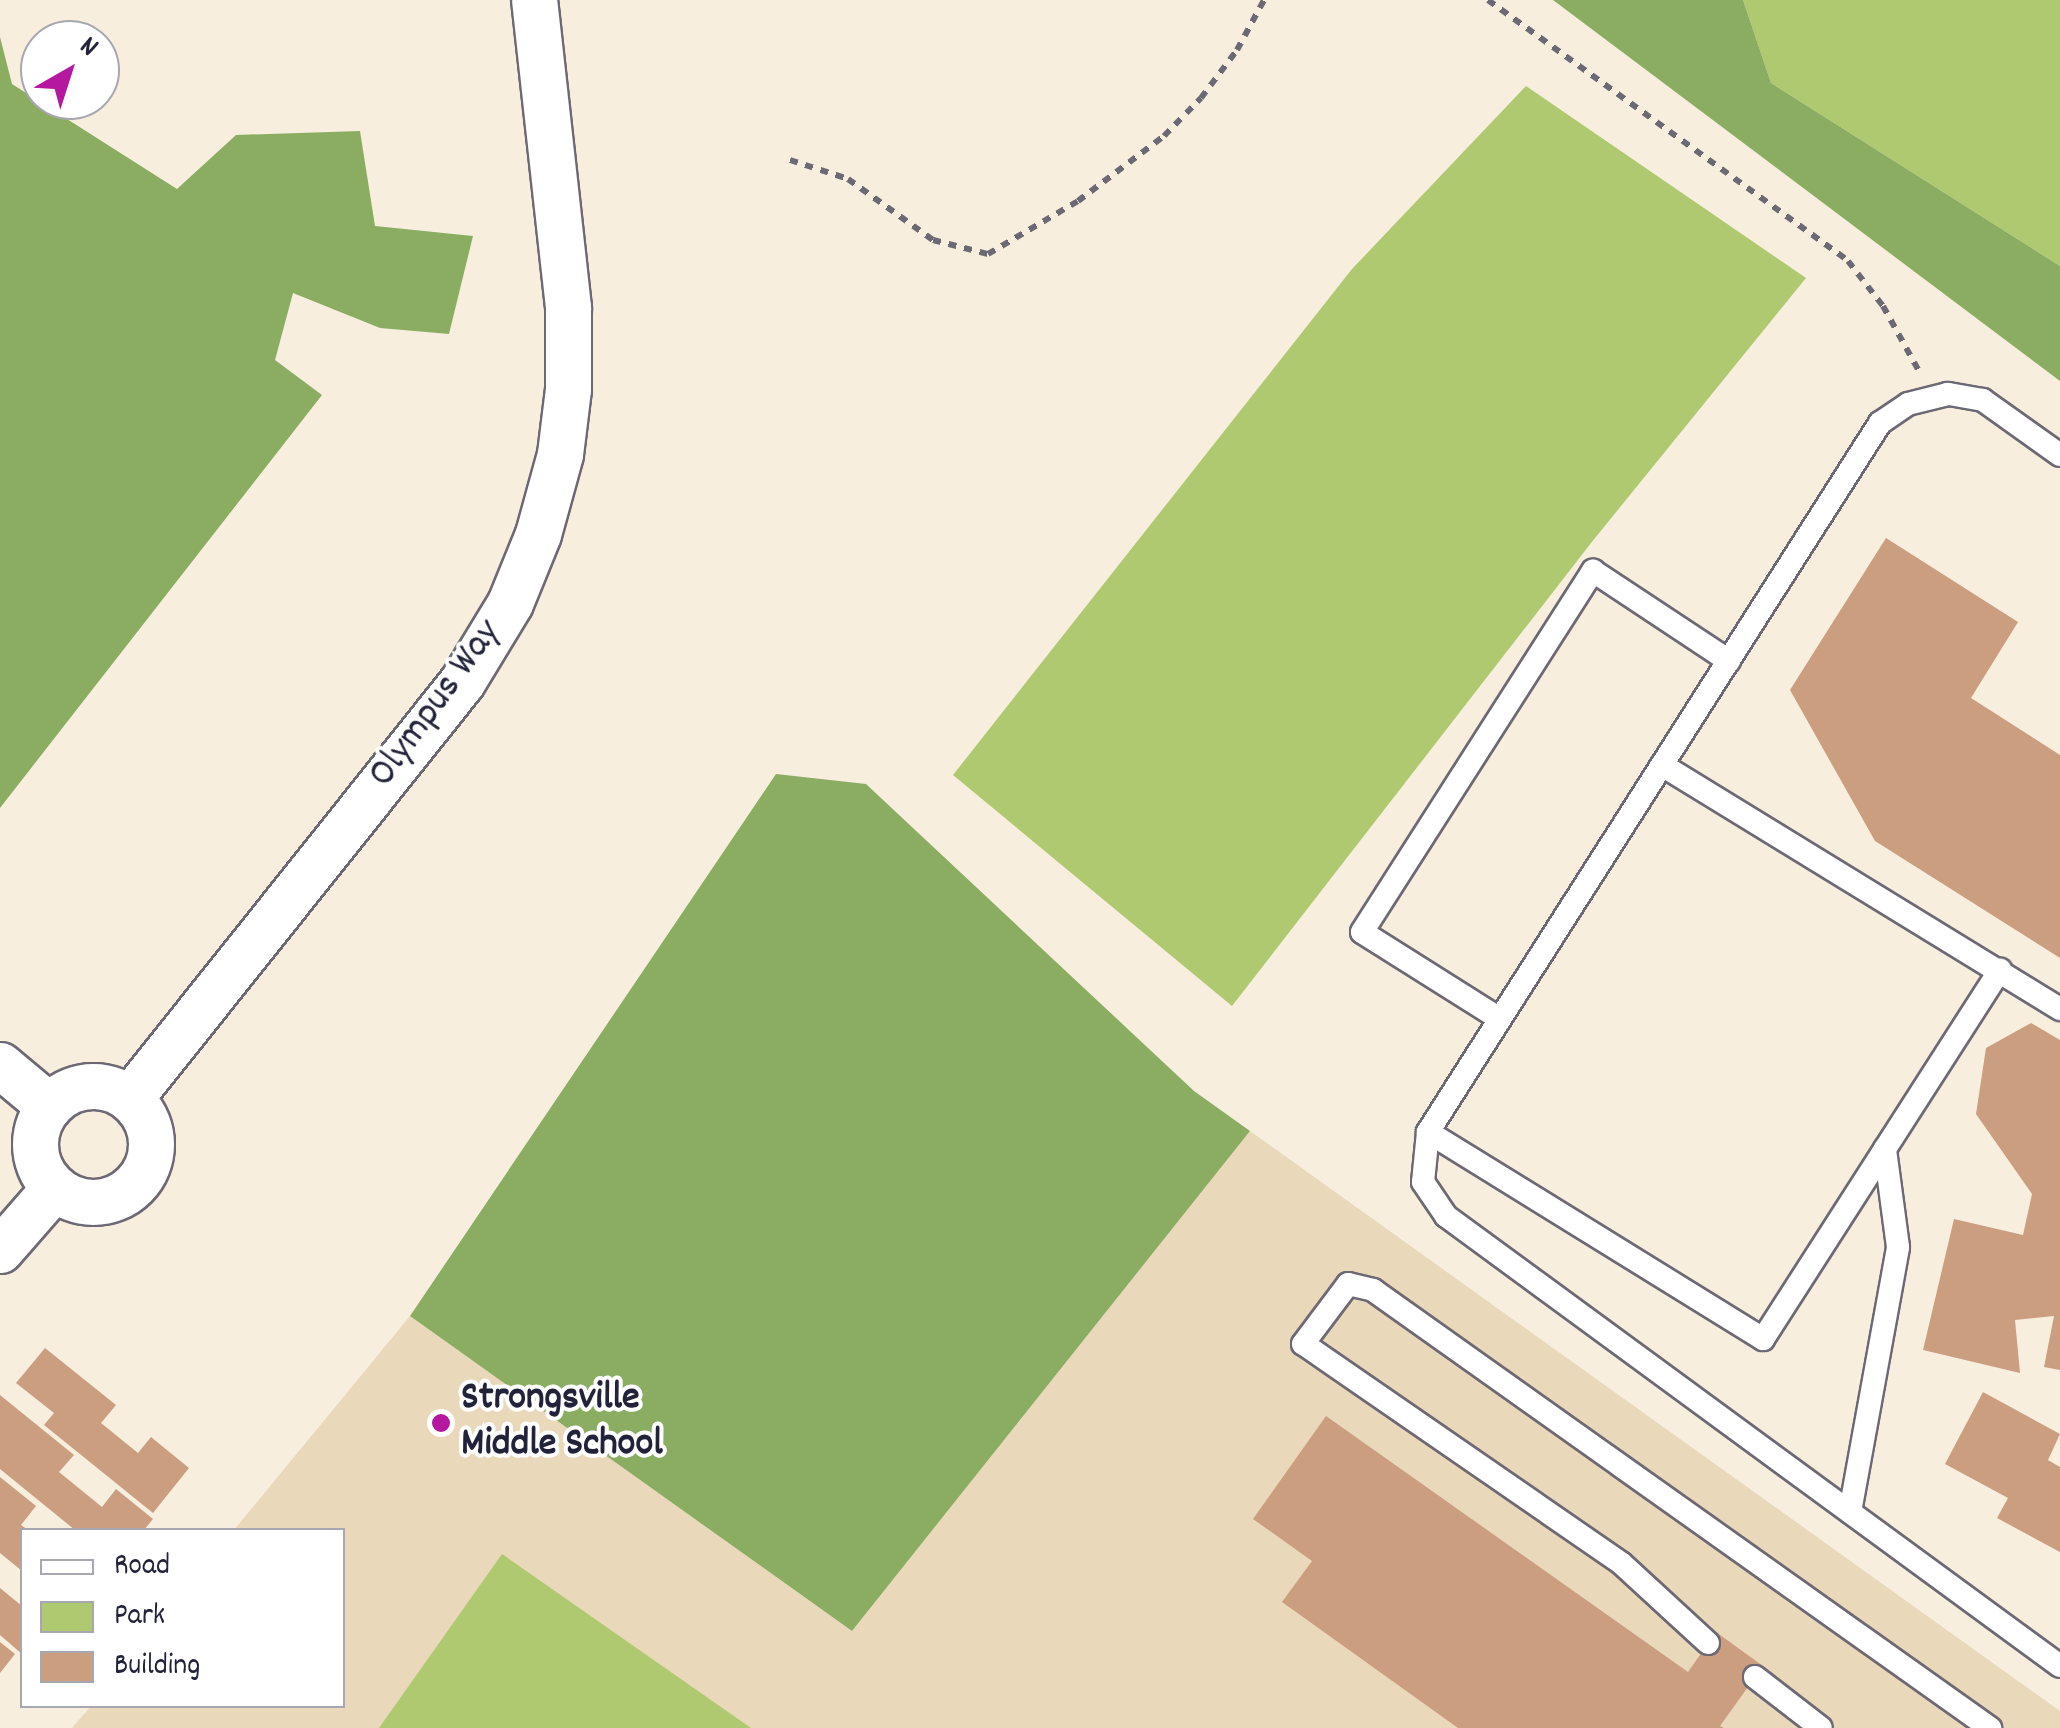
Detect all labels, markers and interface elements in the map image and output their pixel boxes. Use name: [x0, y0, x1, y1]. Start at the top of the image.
north arrow: [20, 20, 120, 120]
text: N: [70, 28, 106, 68]
street label: Olympus Way: [360, 612, 514, 798]
place label: Strongsville Middle School: [461, 1376, 663, 1470]
marker: Strongsville Middle School: [430, 1412, 452, 1434]
legend: [20, 1528, 345, 1708]
text: Road: [114, 1546, 170, 1589]
text: Park: [114, 1596, 165, 1639]
text: Building: [114, 1646, 200, 1689]

